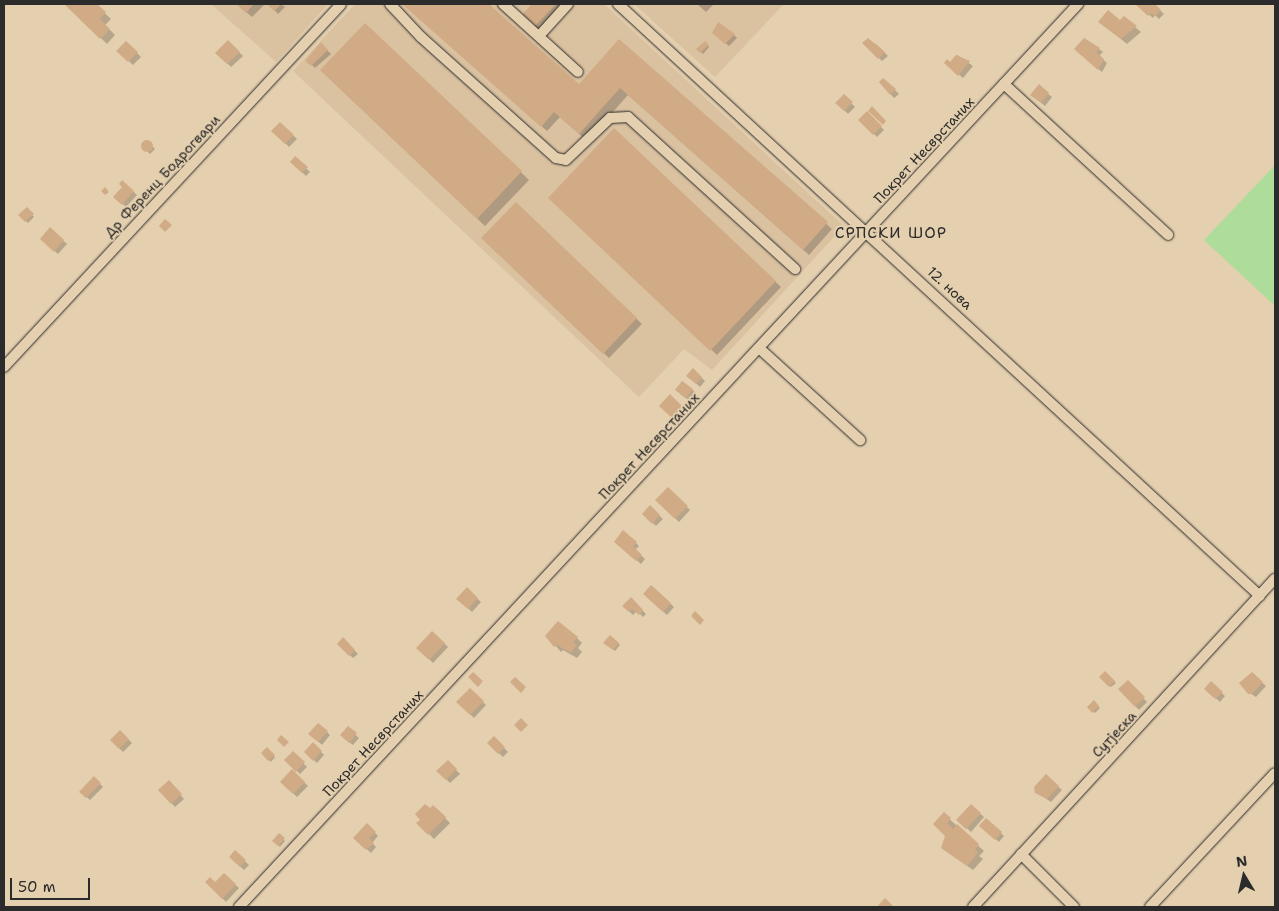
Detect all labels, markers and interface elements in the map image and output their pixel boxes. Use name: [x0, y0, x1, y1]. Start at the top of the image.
street label: Покрет Несврстаних: [870, 93, 978, 207]
street label: Др Ференц Бодрогвари: [101, 111, 223, 241]
district label: СРПСКИ ШОР: [834, 223, 948, 243]
street label: 12. нова: [924, 263, 976, 313]
street label: Покрет Несврстаних: [595, 389, 703, 503]
street label: Покрет Несврстаних: [319, 686, 427, 800]
street label: Сутјеска: [1088, 707, 1140, 761]
north arrow: [1219, 851, 1269, 901]
text: N: [1235, 851, 1249, 871]
scale bar: [12, 868, 92, 900]
text: 50 m: [18, 877, 56, 897]

